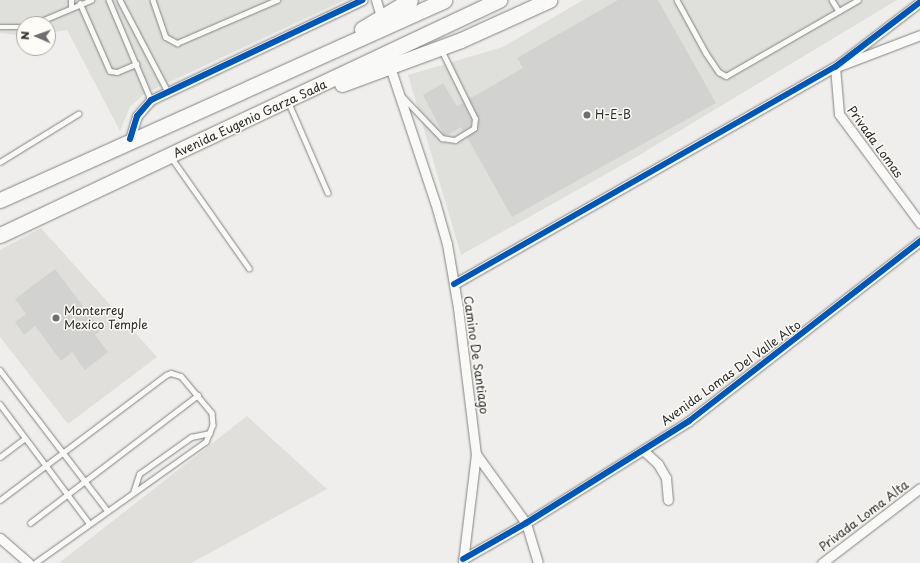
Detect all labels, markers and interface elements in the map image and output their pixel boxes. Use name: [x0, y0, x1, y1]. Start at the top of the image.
north arrow: [16, 16, 56, 56]
text: N: [16, 31, 33, 40]
street label: Avenida Eugenio Garza Sada: [171, 77, 329, 161]
street label: Privada Lomas: [844, 103, 906, 181]
place label: H-E-B: [595, 108, 631, 122]
marker: H-E-B: [582, 110, 592, 120]
street label: Camino De Santiago: [461, 295, 491, 415]
place label: Monterrey Mexico Temple: [64, 304, 148, 332]
marker: Monterrey Mexico Temple: [51, 313, 61, 323]
street label: Avenida Lomas Del Valle Alto: [658, 317, 804, 429]
street label: Privada Loma Alta: [816, 478, 912, 554]

